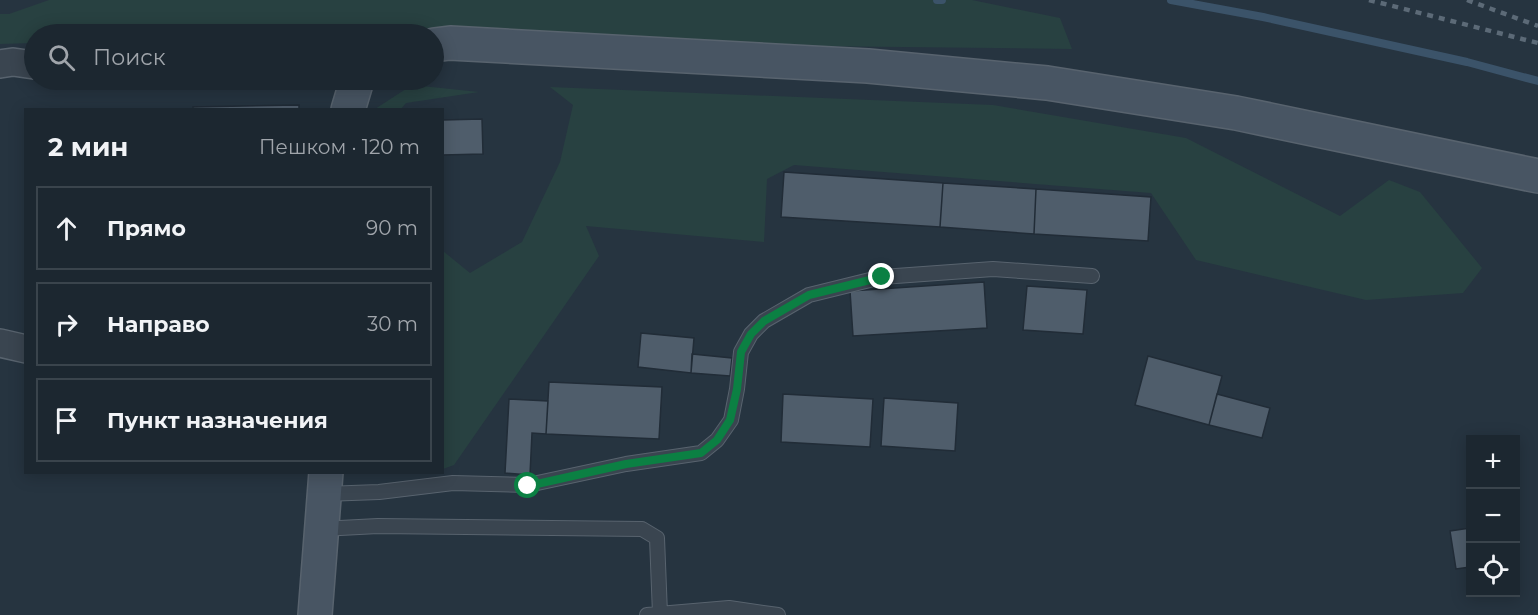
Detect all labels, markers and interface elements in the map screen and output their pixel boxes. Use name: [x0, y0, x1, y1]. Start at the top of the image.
search box: [24, 24, 444, 90]
icon: search: [45, 41, 78, 74]
text: Поиск: [93, 44, 165, 71]
text: 2 мин: [48, 131, 128, 163]
text: Пешком · 120 m: [259, 135, 420, 159]
icon: ahead: [50, 212, 83, 245]
text: Прямо: [107, 215, 186, 242]
text: 90 m: [366, 216, 418, 240]
route end: [868, 263, 894, 289]
icon: right: [50, 308, 83, 341]
text: Направо: [107, 311, 210, 338]
text: 30 m: [367, 312, 418, 336]
icon: arrive: [50, 404, 83, 437]
text: Пункт назначения: [107, 407, 328, 434]
map controls: [1466, 435, 1520, 597]
button: +: [1466, 435, 1520, 489]
route start: [514, 472, 540, 498]
button: −: [1466, 489, 1520, 543]
button: locate: [1466, 543, 1520, 597]

